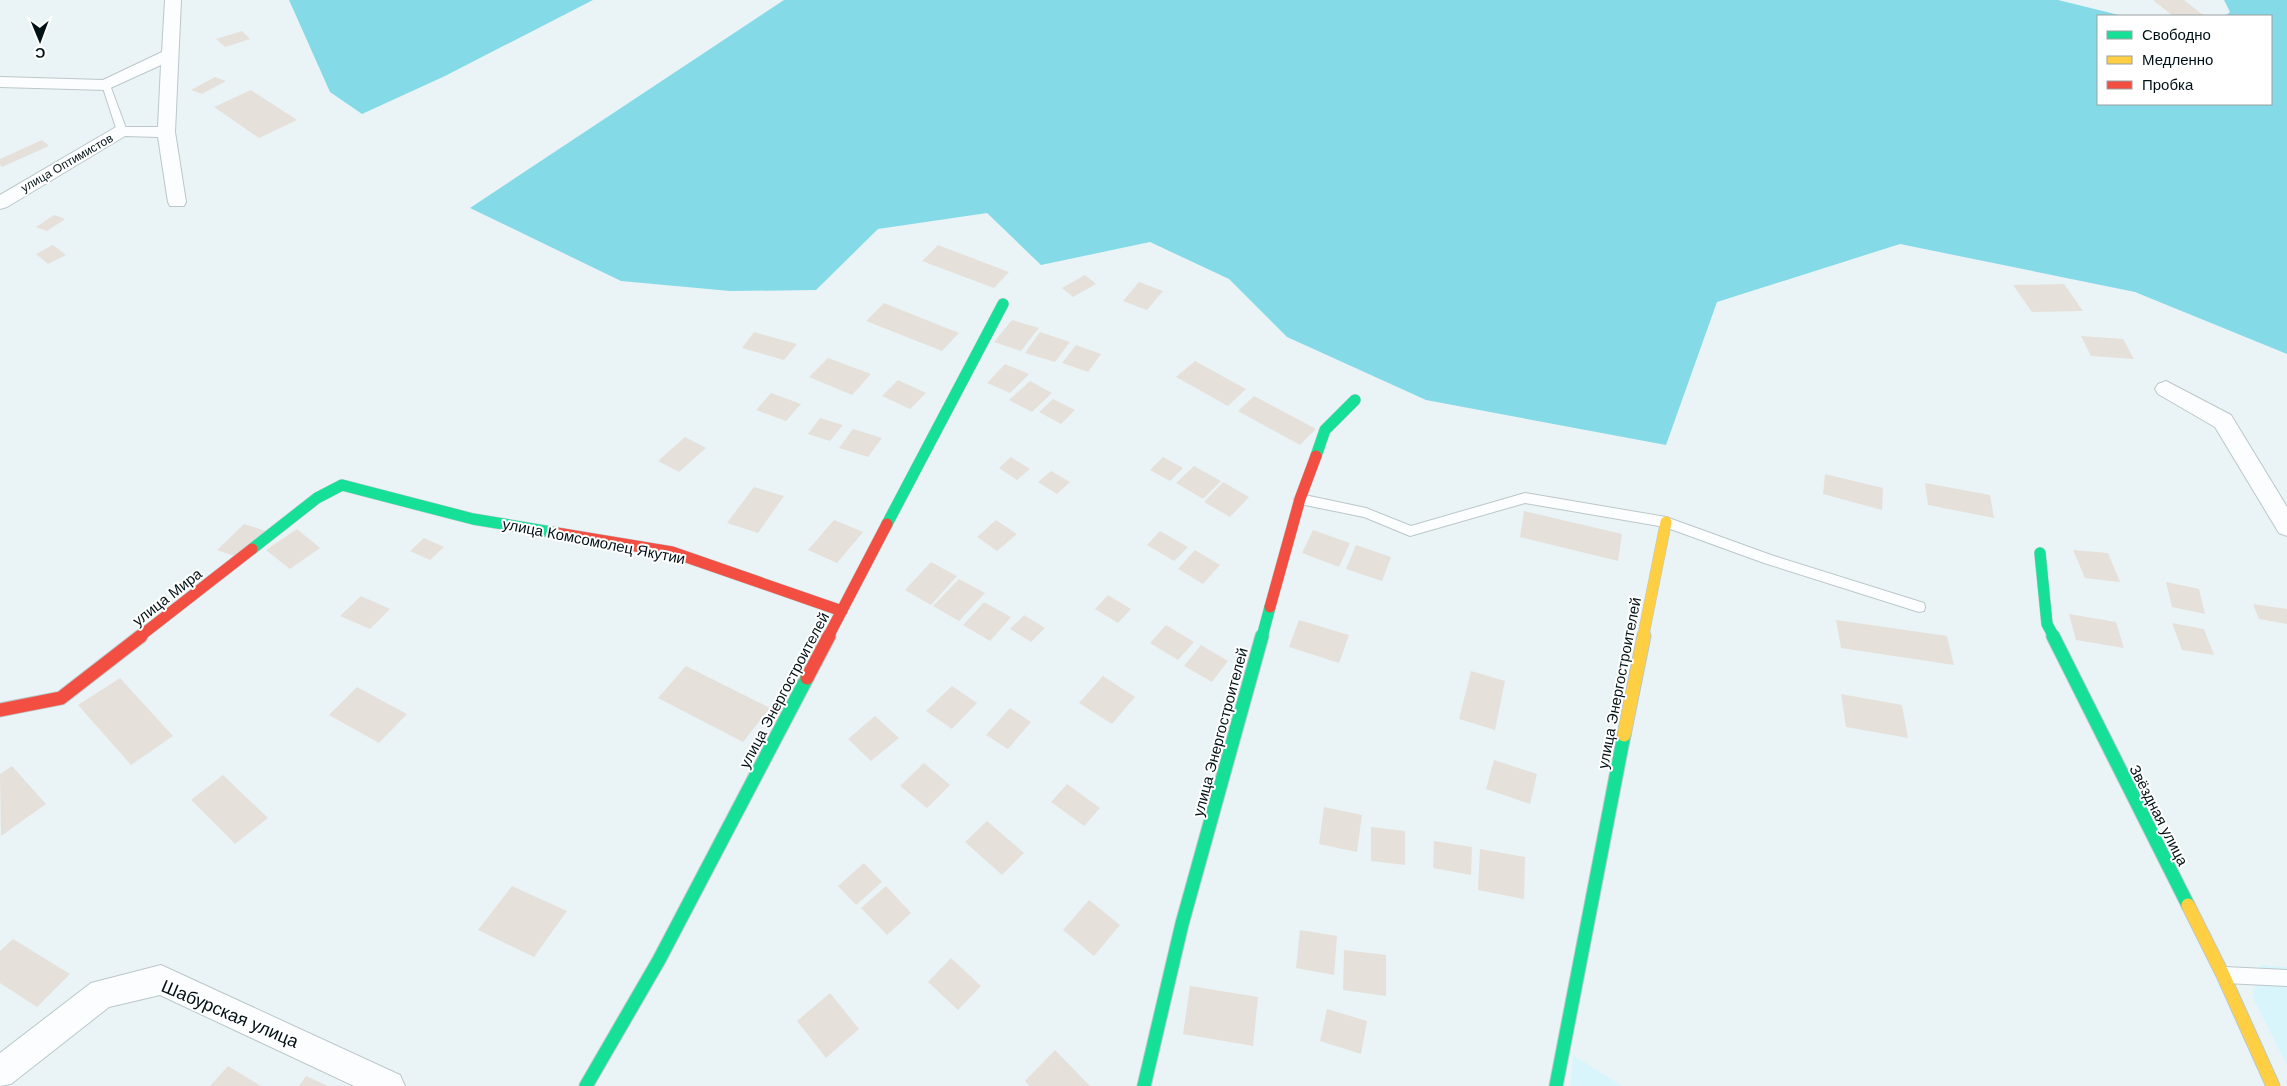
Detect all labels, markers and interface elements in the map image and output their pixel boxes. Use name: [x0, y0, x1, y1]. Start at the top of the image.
north arrow: [15, 15, 65, 65]
legend: [2097, 15, 2272, 105]
text: Свободно: [2142, 26, 2211, 43]
text: С: [35, 45, 45, 61]
text: Медленно: [2142, 51, 2213, 68]
text: Пробка: [2142, 76, 2194, 93]
street label: улица Оптимистов: [19, 131, 115, 195]
street label: улица Комсомолец Якутии: [501, 515, 687, 567]
street label: улица Мира: [129, 564, 205, 629]
street label: улица Энергостроителей: [1594, 596, 1644, 770]
street label: улица Энергостроителей: [736, 609, 832, 771]
street label: улица Энергостроителей: [1189, 646, 1251, 818]
street label: Звёздная улица: [2126, 762, 2192, 869]
street label: Шабурская улица: [159, 976, 302, 1052]

